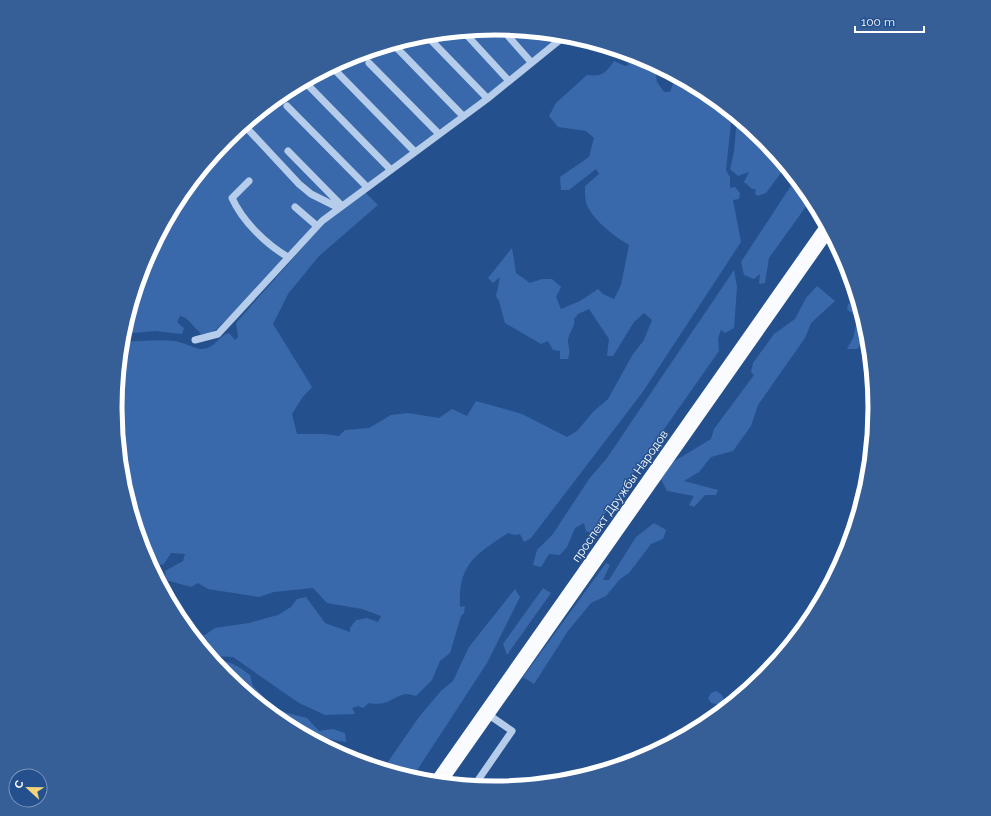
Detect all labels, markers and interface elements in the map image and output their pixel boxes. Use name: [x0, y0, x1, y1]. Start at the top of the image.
scale bar: [855, 8, 924, 34]
text: 100 m: [861, 15, 895, 29]
street label: проспект Дружбы Народов: [569, 427, 671, 565]
north arrow: [8, 768, 48, 808]
text: С: [12, 778, 27, 790]

